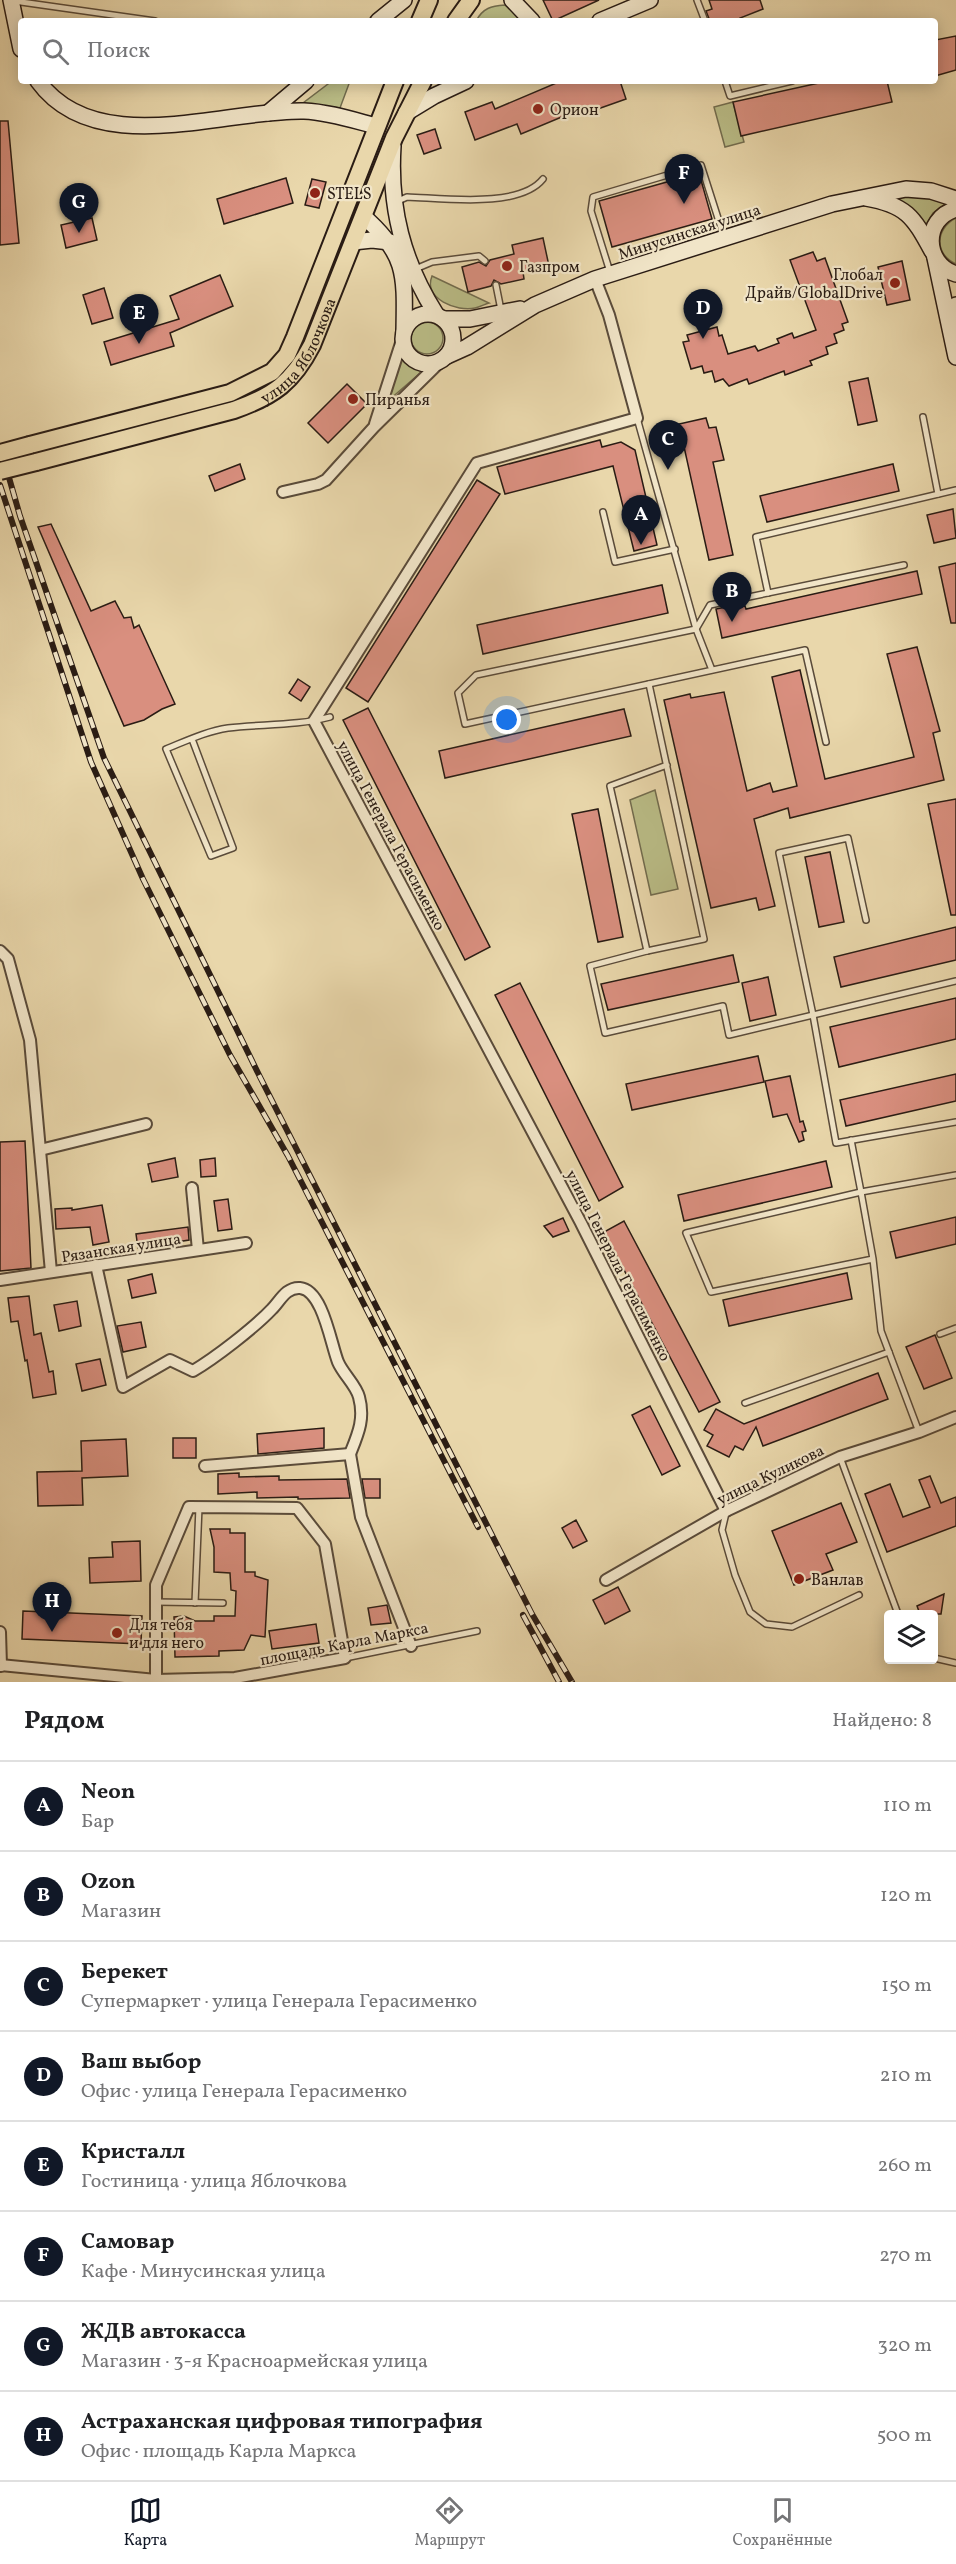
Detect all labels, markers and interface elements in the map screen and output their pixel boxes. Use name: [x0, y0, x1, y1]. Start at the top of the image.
search box: [18, 18, 938, 84]
icon: search: [39, 35, 72, 68]
text: Поиск: [87, 36, 150, 67]
place label: Орион: [550, 100, 599, 122]
marker: Орион: [531, 102, 545, 116]
pin: F: [664, 154, 704, 204]
pin: G: [60, 184, 98, 233]
place label: STELS: [327, 184, 372, 206]
marker: STELS: [308, 186, 322, 200]
street label: Минусинская улица: [616, 199, 764, 266]
place label: Газпром: [519, 257, 580, 279]
marker: Газпром: [500, 259, 514, 273]
place label: Глобал Драйв/GlobalDrive: [745, 265, 883, 305]
marker: Глобал Драйв/GlobalDrive: [888, 276, 902, 290]
pin: D: [684, 290, 722, 339]
pin: E: [120, 294, 158, 344]
street label: улица Яблочкова: [257, 295, 343, 410]
place label: Пиранья: [365, 390, 430, 412]
marker: Пиранья: [346, 392, 360, 406]
pin: C: [648, 420, 688, 470]
pin: A: [622, 496, 660, 545]
pin: B: [712, 572, 752, 622]
your location: [492, 705, 521, 734]
street label: улица Генерала Герасименко: [331, 737, 450, 935]
street label: улица Генерала Герасименко: [559, 1166, 675, 1365]
street label: Рязанская улица: [60, 1229, 183, 1269]
street label: улица Куликова: [713, 1440, 828, 1511]
place label: Ванлав: [811, 1570, 864, 1592]
marker: Ванлав: [792, 1572, 806, 1586]
pin: H: [32, 1582, 72, 1632]
map controls: [884, 1610, 938, 1664]
button: layers: [884, 1610, 938, 1664]
place label: Для тебя и для него: [129, 1615, 204, 1655]
street label: площадь Карла Маркса: [258, 1618, 431, 1672]
marker: Для тебя и для него: [110, 1626, 124, 1640]
text: Рядом: [24, 1703, 104, 1739]
text: Найдено: 8: [832, 1707, 932, 1735]
text: Neon: [81, 1777, 135, 1808]
text: A: [36, 1792, 51, 1820]
text: 110 m: [883, 1792, 932, 1820]
text: Бар: [81, 1808, 114, 1836]
text: Ozon: [81, 1867, 136, 1898]
text: B: [37, 1882, 50, 1910]
text: 120 m: [880, 1882, 932, 1910]
text: Магазин: [81, 1898, 161, 1926]
text: Берекет: [81, 1957, 168, 1988]
text: C: [37, 1972, 50, 2000]
text: 150 m: [881, 1972, 932, 2000]
text: Супермаркет · улица Генерала Герасименко: [81, 1988, 477, 2016]
text: Ваш выбор: [81, 2047, 201, 2078]
text: D: [36, 2062, 51, 2090]
text: 210 m: [880, 2062, 932, 2090]
text: Офис · улица Генерала Герасименко: [81, 2078, 407, 2106]
text: Кристалл: [81, 2137, 185, 2168]
text: E: [37, 2152, 50, 2180]
text: 260 m: [877, 2152, 932, 2180]
text: Гостиница · улица Яблочкова: [81, 2168, 347, 2196]
text: Самовар: [81, 2227, 174, 2258]
text: F: [38, 2242, 49, 2270]
text: 270 m: [879, 2242, 932, 2270]
text: Кафе · Минусинская улица: [81, 2258, 326, 2286]
text: ЖДВ автокасса: [81, 2317, 246, 2348]
text: G: [36, 2332, 51, 2360]
text: 320 m: [877, 2332, 932, 2360]
text: Магазин · 3-я Красноармейская улица: [81, 2348, 428, 2376]
text: Астраханская цифровая типография: [81, 2407, 483, 2438]
text: H: [36, 2422, 51, 2450]
text: 500 m: [877, 2422, 932, 2450]
text: Офис · площадь Карла Маркса: [81, 2438, 357, 2466]
tab: Карта: [124, 2494, 167, 2552]
tab: Маршрут: [414, 2494, 485, 2552]
tab: Сохранённые: [732, 2494, 832, 2552]

